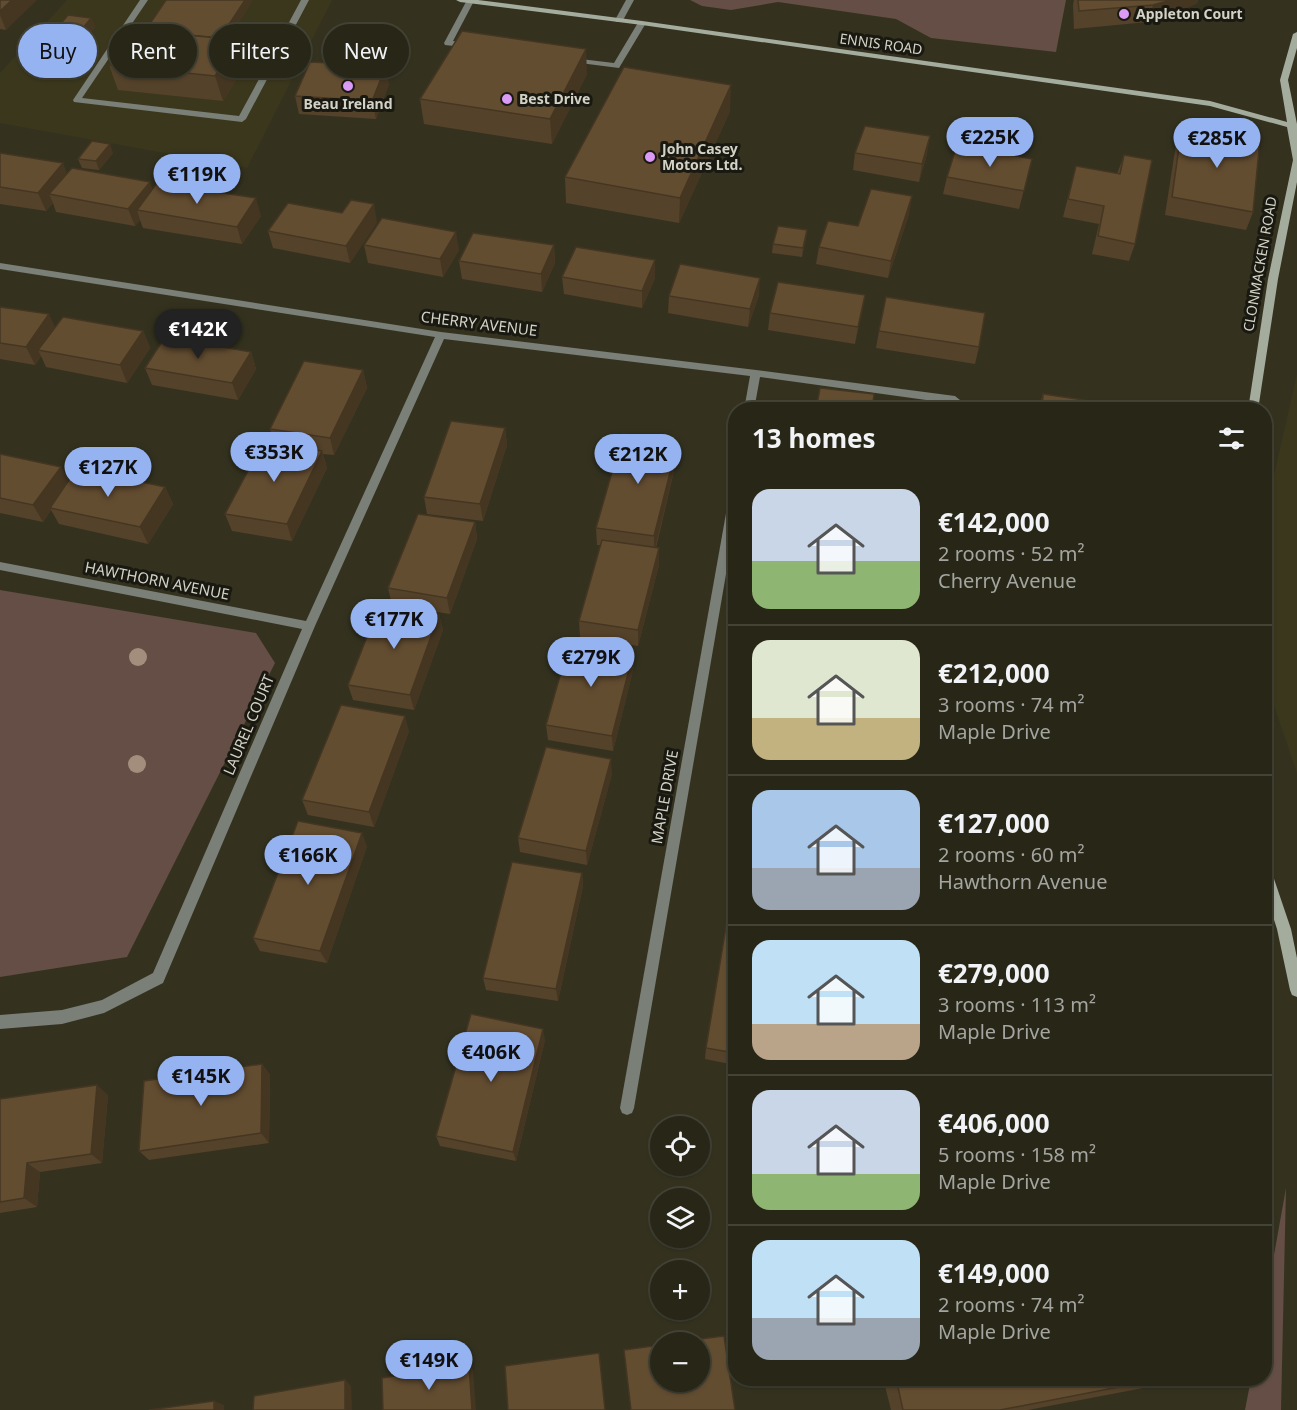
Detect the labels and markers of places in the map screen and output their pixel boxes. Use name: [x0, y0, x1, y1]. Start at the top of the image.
place label: Appleton Court: [1136, 4, 1243, 23]
marker: Appleton Court: [1117, 7, 1131, 21]
marker: Beau Ireland: [341, 79, 355, 93]
place label: Best Drive: [519, 89, 590, 108]
marker: Best Drive: [500, 92, 514, 106]
place label: Beau Ireland: [303, 94, 393, 113]
pin: €225K: [948, 117, 1032, 168]
pin: €285K: [1175, 118, 1259, 169]
place label: John Casey Motors Ltd.: [660, 139, 742, 174]
marker: John Casey Motors Ltd.: [643, 150, 657, 164]
pin: €119K: [155, 154, 239, 205]
pin: €142K: [156, 309, 240, 360]
pin: €353K: [232, 432, 316, 483]
pin: €212K: [596, 434, 680, 485]
pin: €127K: [66, 447, 150, 498]
pin: €177K: [352, 599, 436, 650]
pin: €279K: [549, 637, 633, 688]
pin: €166K: [266, 835, 350, 886]
pin: €406K: [449, 1032, 533, 1083]
pin: €145K: [159, 1056, 243, 1107]
pin: €149K: [387, 1340, 471, 1391]

